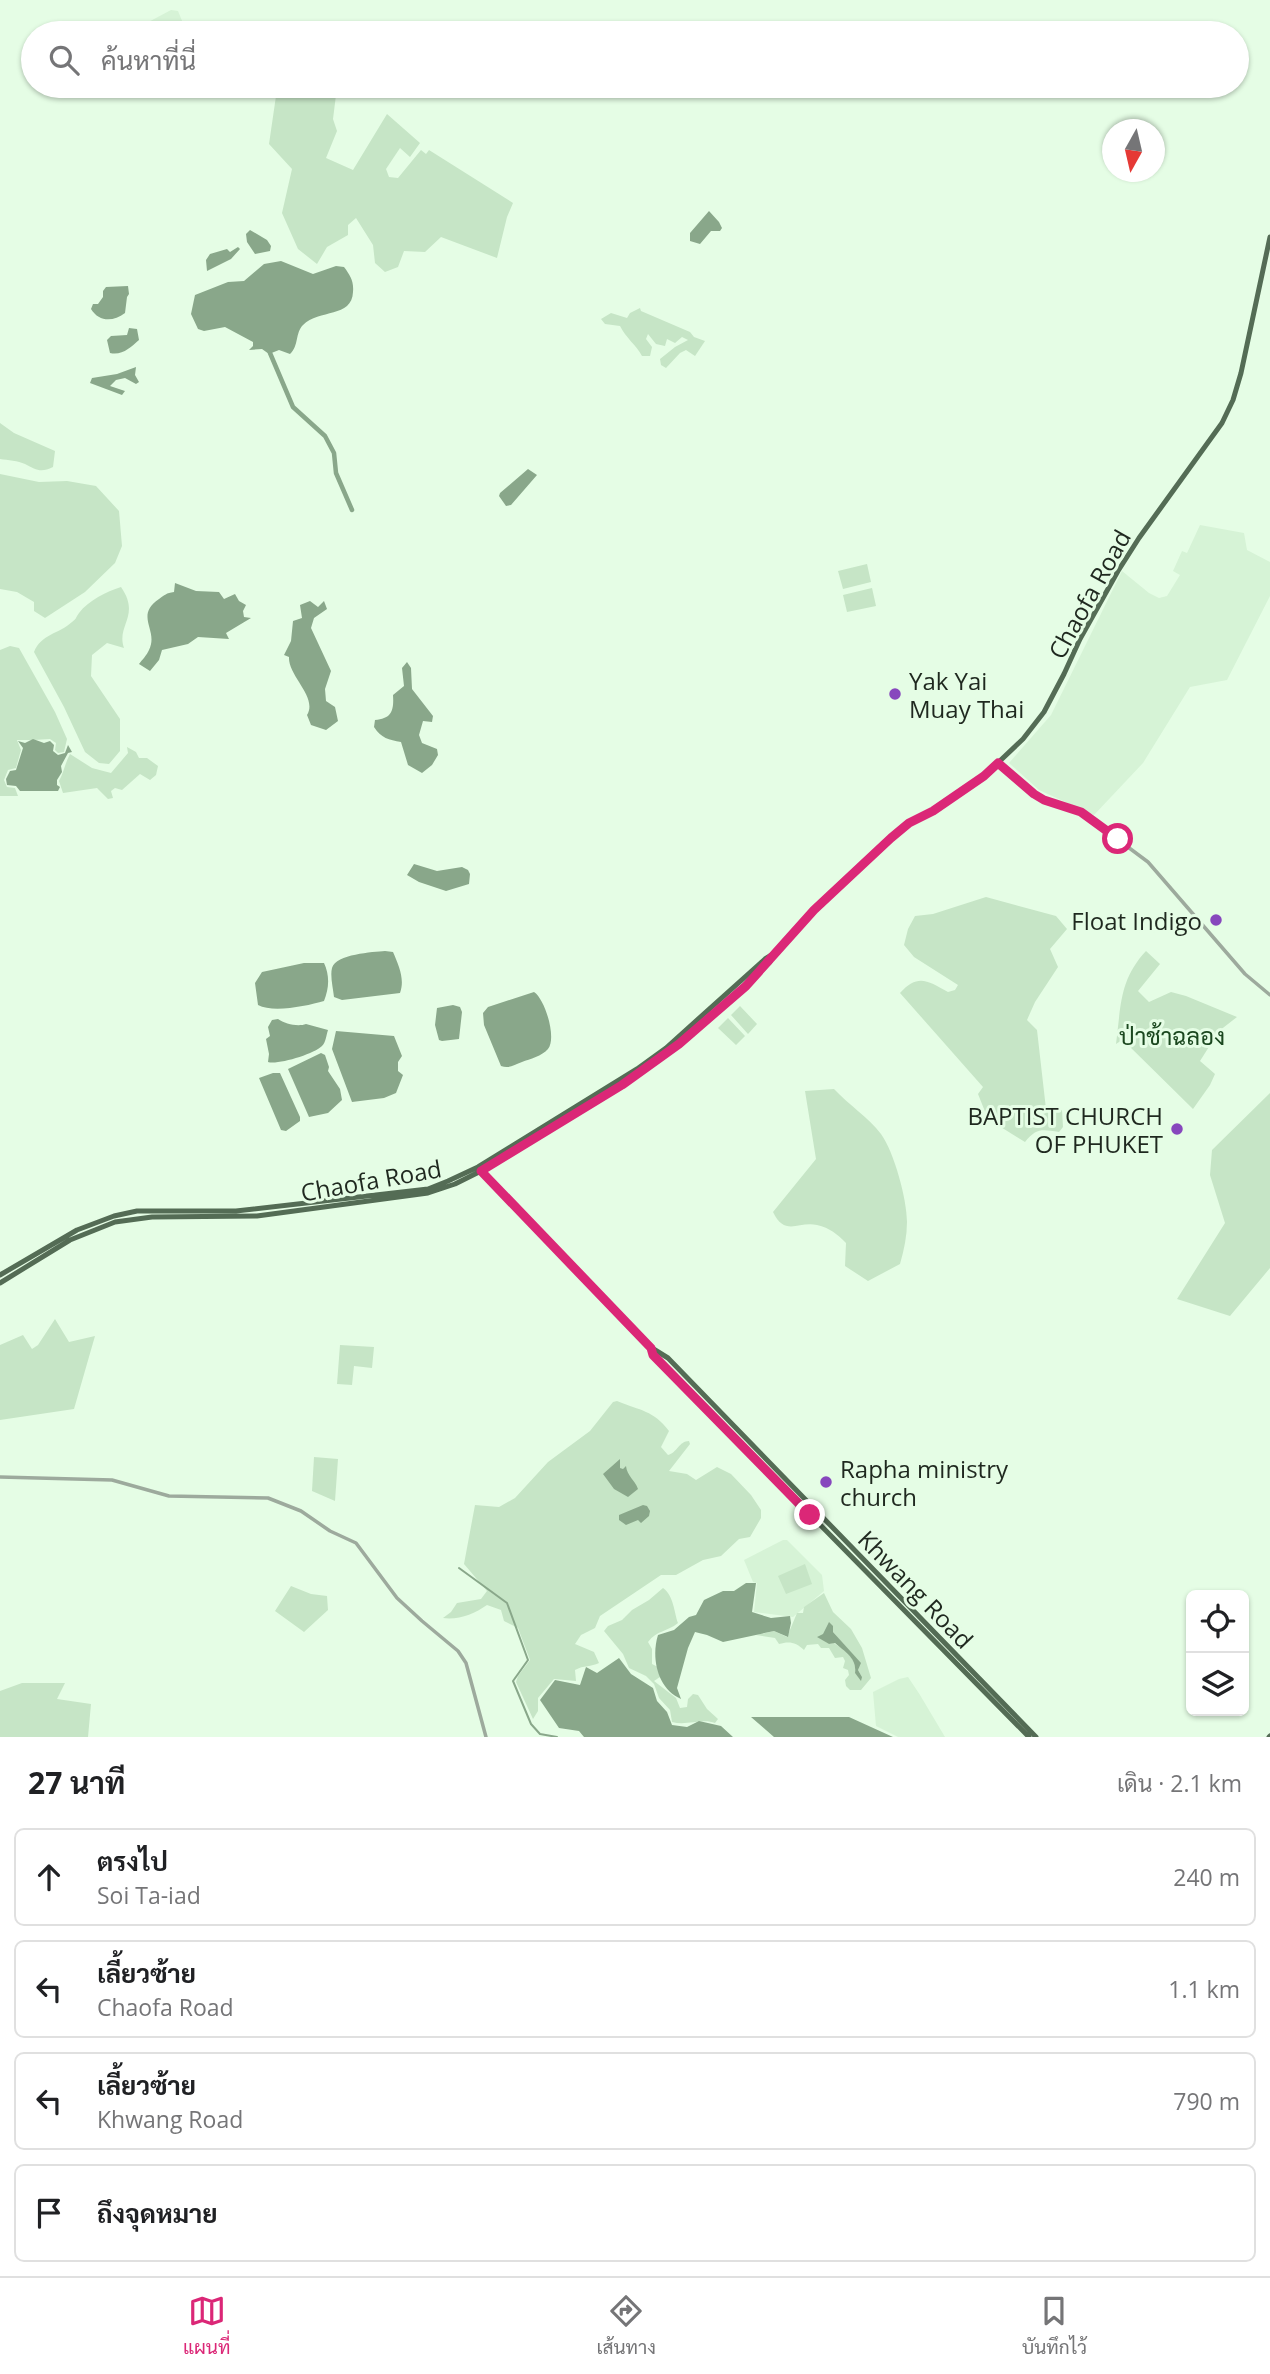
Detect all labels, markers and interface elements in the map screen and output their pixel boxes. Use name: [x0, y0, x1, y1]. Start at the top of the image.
search box: [21, 21, 1249, 98]
icon: search: [45, 41, 83, 79]
text: ค้นหาที่นี่: [101, 42, 196, 78]
north arrow: [1102, 119, 1165, 182]
street label: Chaofa Road: [1040, 524, 1138, 664]
place label: Yak Yai Muay Thai: [909, 664, 1024, 725]
marker: Yak Yai Muay Thai: [887, 686, 903, 702]
route start: [1102, 823, 1133, 854]
place label: Float Indigo: [1071, 904, 1202, 937]
marker: Float Indigo: [1208, 912, 1224, 928]
park label: ป่าช้าฉลอง: [1119, 1019, 1225, 1052]
place label: BAPTIST CHURCH OF PHUKET: [967, 1099, 1163, 1160]
marker: BAPTIST CHURCH OF PHUKET: [1169, 1121, 1185, 1137]
street label: Chaofa Road: [298, 1151, 444, 1209]
place label: Rapha ministry church: [840, 1452, 1009, 1513]
marker: Rapha ministry church: [818, 1474, 834, 1490]
route end: [794, 1499, 825, 1530]
street label: Khwang Road: [851, 1523, 981, 1655]
map controls: [1186, 1590, 1249, 1716]
button: locate: [1186, 1590, 1249, 1653]
button: layers: [1186, 1653, 1249, 1716]
text: 27 นาที: [28, 1762, 125, 1803]
text: เดิน · 2.1 km: [1117, 1767, 1242, 1799]
text: ตรงไป: [97, 1843, 168, 1879]
icon: ahead: [30, 1858, 68, 1896]
text: 240 m: [1173, 1861, 1240, 1893]
text: Soi Ta-iad: [97, 1879, 201, 1911]
text: เลี้ยวซ้าย: [97, 1955, 196, 1991]
icon: left: [30, 1970, 68, 2008]
text: 1.1 km: [1168, 1973, 1240, 2005]
text: Chaofa Road: [97, 1991, 234, 2023]
text: เลี้ยวซ้าย: [97, 2067, 196, 2103]
icon: left: [30, 2082, 68, 2120]
text: 790 m: [1173, 2085, 1240, 2117]
text: Khwang Road: [97, 2103, 243, 2135]
icon: arrive: [30, 2194, 68, 2232]
text: ถึงจุดหมาย: [97, 2195, 218, 2231]
tab: แผนที่: [183, 2292, 230, 2360]
tab: เส้นทาง: [597, 2292, 656, 2360]
tab: บันทึกไว้: [1022, 2292, 1087, 2360]

